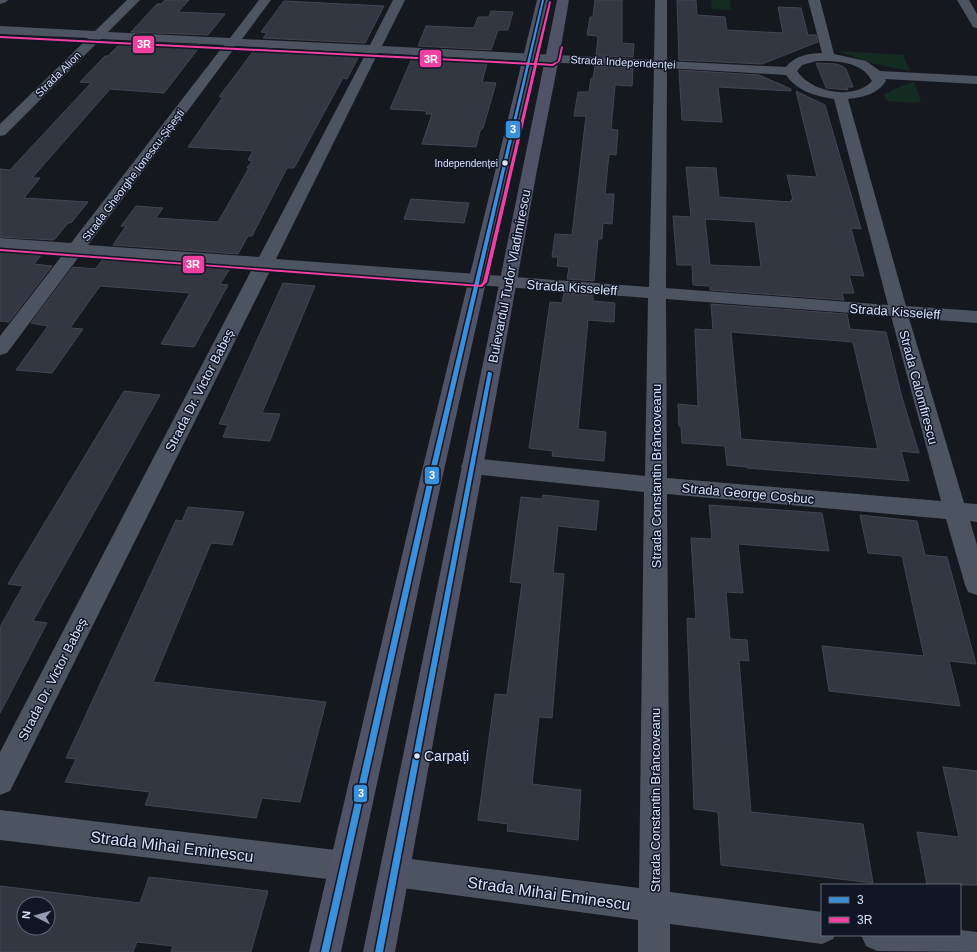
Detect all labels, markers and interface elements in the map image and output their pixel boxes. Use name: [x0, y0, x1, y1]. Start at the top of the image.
line badge: 3R: [132, 35, 155, 54]
text: 3R: [137, 38, 151, 50]
street label: Strada Alion: [33, 49, 83, 99]
line badge: 3R: [419, 49, 442, 68]
text: 3R: [424, 53, 438, 65]
street label: Strada Independenței: [570, 53, 676, 71]
street label: Strada Gheorghe Ionescu-Șișești: [79, 107, 187, 243]
line badge: 3: [505, 120, 521, 139]
text: 3: [510, 123, 516, 135]
place label: Independenței: [435, 158, 498, 169]
marker: Independenței: [500, 158, 510, 168]
street label: Bulevardul Tudor Vladimirescu: [485, 188, 534, 364]
line badge: 3R: [182, 255, 205, 274]
text: 3R: [186, 258, 200, 270]
street label: Strada Kisseleff: [526, 277, 618, 298]
street label: Strada Kisseleff: [849, 301, 941, 322]
street label: Strada Dr. Victor Babeș: [162, 326, 237, 454]
street label: Strada Calomfirescu: [896, 328, 941, 446]
street label: Strada Constantin Brâncoveanu: [649, 384, 664, 568]
line badge: 3: [424, 466, 440, 485]
text: 3: [429, 469, 435, 481]
street label: Strada George Coșbuc: [681, 480, 815, 507]
street label: Strada Dr. Victor Babeș: [15, 615, 90, 743]
street label: Strada Constantin Brâncoveanu: [648, 708, 663, 892]
place label: Carpați: [424, 748, 469, 764]
marker: Carpați: [412, 751, 422, 761]
line badge: 3: [353, 784, 368, 803]
text: 3: [358, 787, 364, 799]
street label: Strada Mihai Eminescu: [89, 828, 255, 865]
street label: Strada Mihai Eminescu: [466, 874, 632, 913]
legend: [821, 884, 961, 936]
text: 3: [857, 893, 864, 907]
north arrow: [16, 896, 56, 936]
text: N: [20, 910, 32, 920]
text: 3R: [857, 913, 873, 927]

